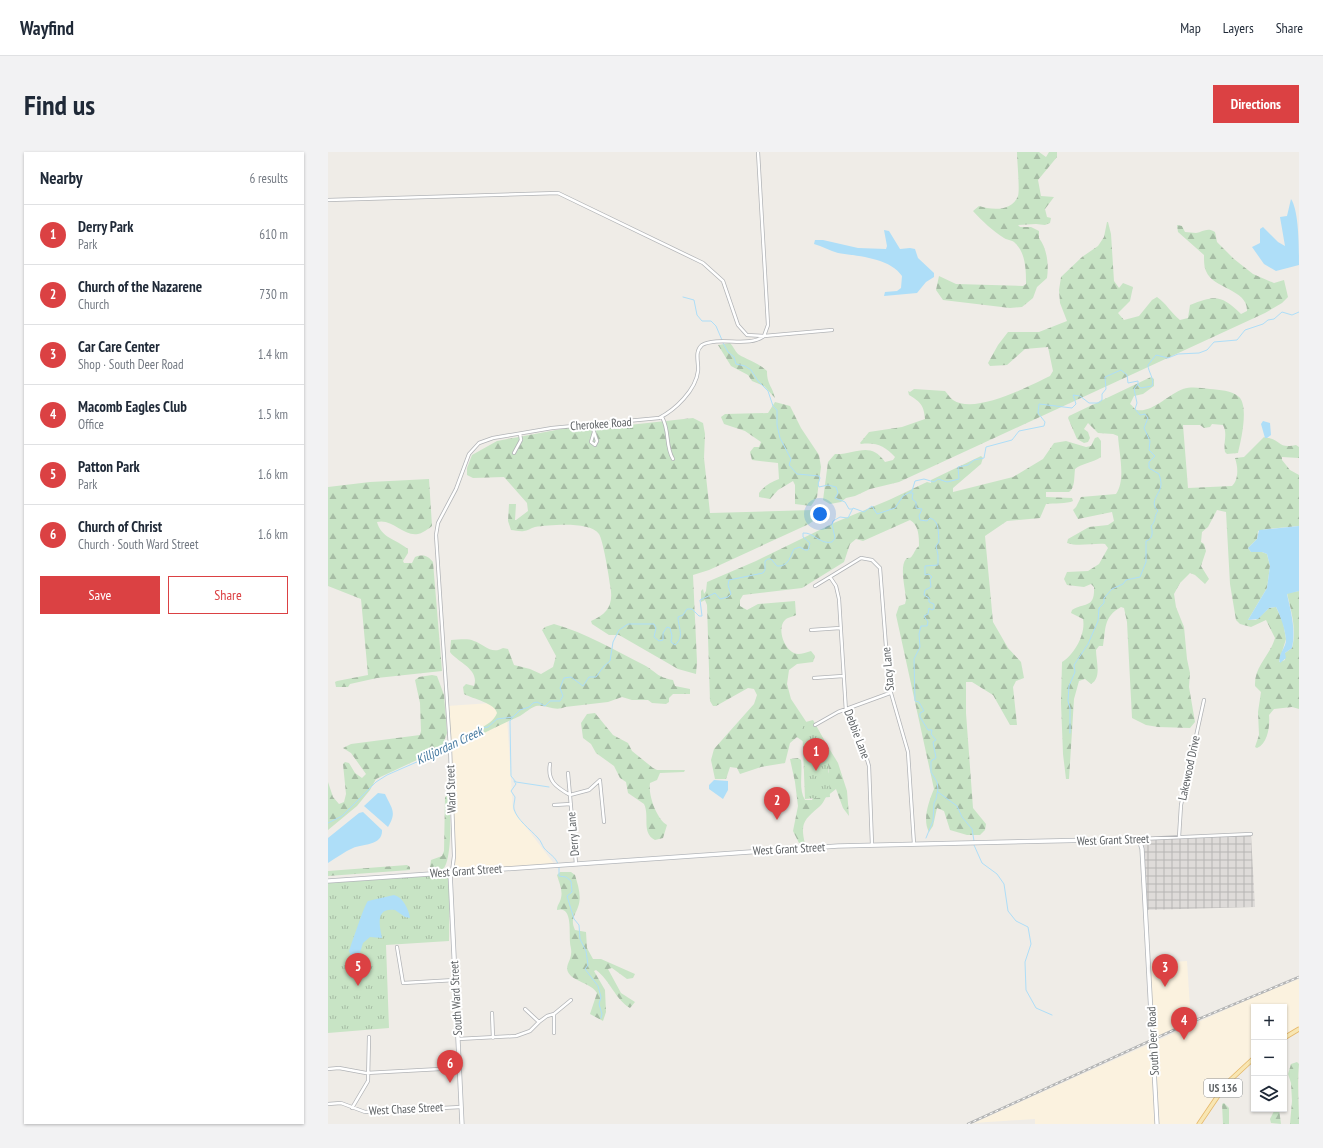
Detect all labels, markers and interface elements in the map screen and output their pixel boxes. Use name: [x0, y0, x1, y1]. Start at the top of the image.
text: Wayfind: [20, 16, 74, 40]
text: Map: [1180, 19, 1201, 37]
text: Layers: [1223, 19, 1254, 37]
text: Share: [1276, 19, 1303, 37]
button: Directions: [1213, 85, 1299, 123]
text: Find us: [24, 86, 95, 123]
text: Nearby: [40, 167, 83, 189]
text: 6 results: [249, 170, 288, 187]
text: Derry Park: [78, 217, 133, 236]
text: 1: [50, 226, 56, 243]
text: 610 m: [259, 226, 288, 243]
text: Park: [78, 236, 97, 253]
text: Church of the Nazarene: [78, 277, 202, 296]
text: 2: [50, 286, 56, 303]
text: 730 m: [259, 286, 288, 303]
text: Church: [78, 296, 109, 313]
text: Car Care Center: [78, 337, 160, 356]
text: 3: [50, 346, 56, 363]
text: 1.4 km: [258, 346, 288, 363]
text: Shop · South Deer Road: [78, 356, 184, 373]
text: Macomb Eagles Club: [78, 397, 187, 416]
text: 4: [50, 406, 56, 423]
text: 1.5 km: [258, 406, 288, 423]
street label: Cherokee Road: [570, 414, 632, 433]
text: Office: [78, 416, 104, 433]
text: Patton Park: [78, 457, 140, 476]
text: 5: [50, 466, 56, 483]
text: 1.6 km: [258, 466, 288, 483]
text: Park: [78, 476, 97, 493]
your location: [810, 504, 830, 524]
text: Church of Christ: [78, 517, 162, 536]
text: 6: [50, 526, 56, 543]
text: 1.6 km: [258, 526, 288, 543]
text: Church · South Ward Street: [78, 536, 199, 553]
button: Save: [40, 576, 160, 614]
button: Share: [168, 576, 288, 614]
street label: Stacy Lane: [878, 646, 897, 692]
street label: Debbie Lane: [841, 707, 874, 761]
water label: Killjordan Creek: [413, 722, 487, 768]
street label: Lakewood Drive: [1174, 734, 1203, 802]
pin: 1: [803, 738, 829, 771]
street label: Ward Street: [442, 764, 459, 813]
pin: 2: [764, 787, 790, 820]
street label: Derry Lane: [563, 811, 582, 857]
street label: West Grant Street: [1077, 831, 1150, 848]
street label: West Grant Street: [752, 839, 826, 858]
street label: West Grant Street: [429, 860, 503, 881]
pin: 5: [345, 953, 371, 986]
pin: 3: [1152, 954, 1178, 987]
street label: South Ward Street: [446, 960, 465, 1036]
map controls: [1251, 1004, 1287, 1112]
button: +: [1251, 1004, 1287, 1040]
street label: South Deer Road: [1143, 1006, 1162, 1076]
pin: 4: [1171, 1007, 1197, 1040]
button: −: [1251, 1040, 1287, 1076]
pin: 6: [437, 1050, 463, 1083]
button: layers: [1251, 1076, 1287, 1112]
road number: US 136: [1204, 1079, 1242, 1097]
street label: West Chase Street: [368, 1099, 444, 1118]

